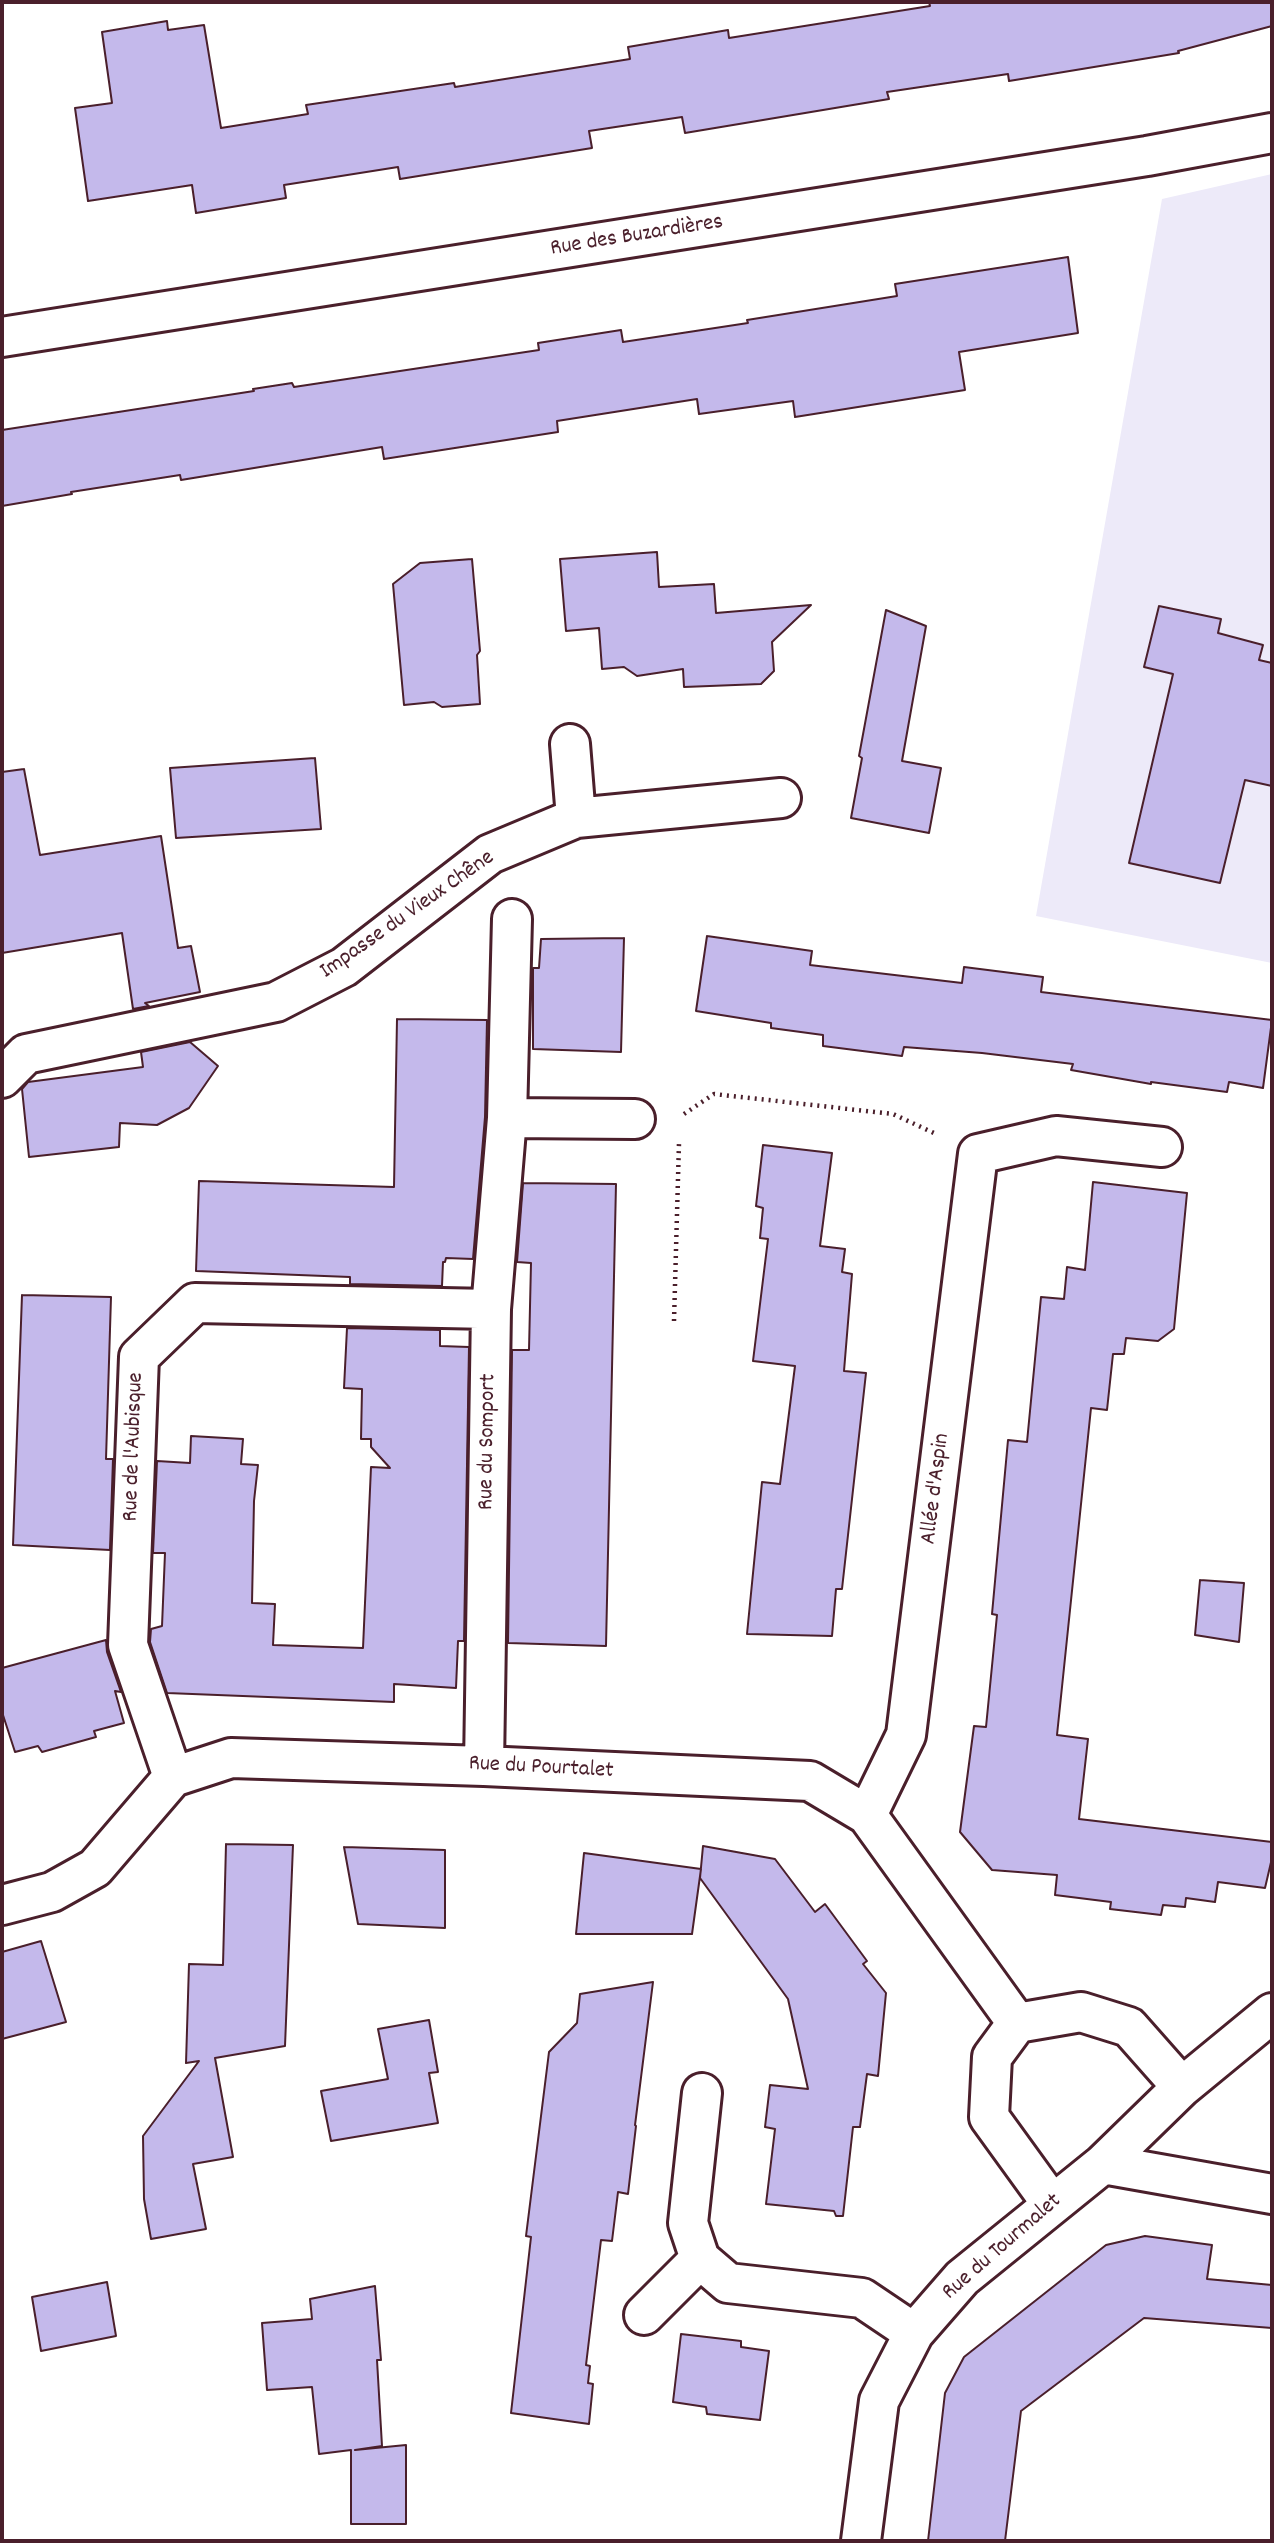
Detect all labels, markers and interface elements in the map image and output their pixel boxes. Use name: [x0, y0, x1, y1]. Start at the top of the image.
street label: Rue des Buzardières: [549, 210, 725, 264]
street label: Impasse du Vieux Chêne: [315, 845, 501, 987]
street label: Rue de l'Aubisque: [119, 1372, 151, 1522]
street label: Rue du Somport: [474, 1374, 504, 1510]
street label: Allée d'Aspin: [916, 1432, 958, 1546]
street label: Rue du Pourtalet: [468, 1751, 614, 1787]
street label: Rue du Tourmalet: [938, 2189, 1068, 2307]

